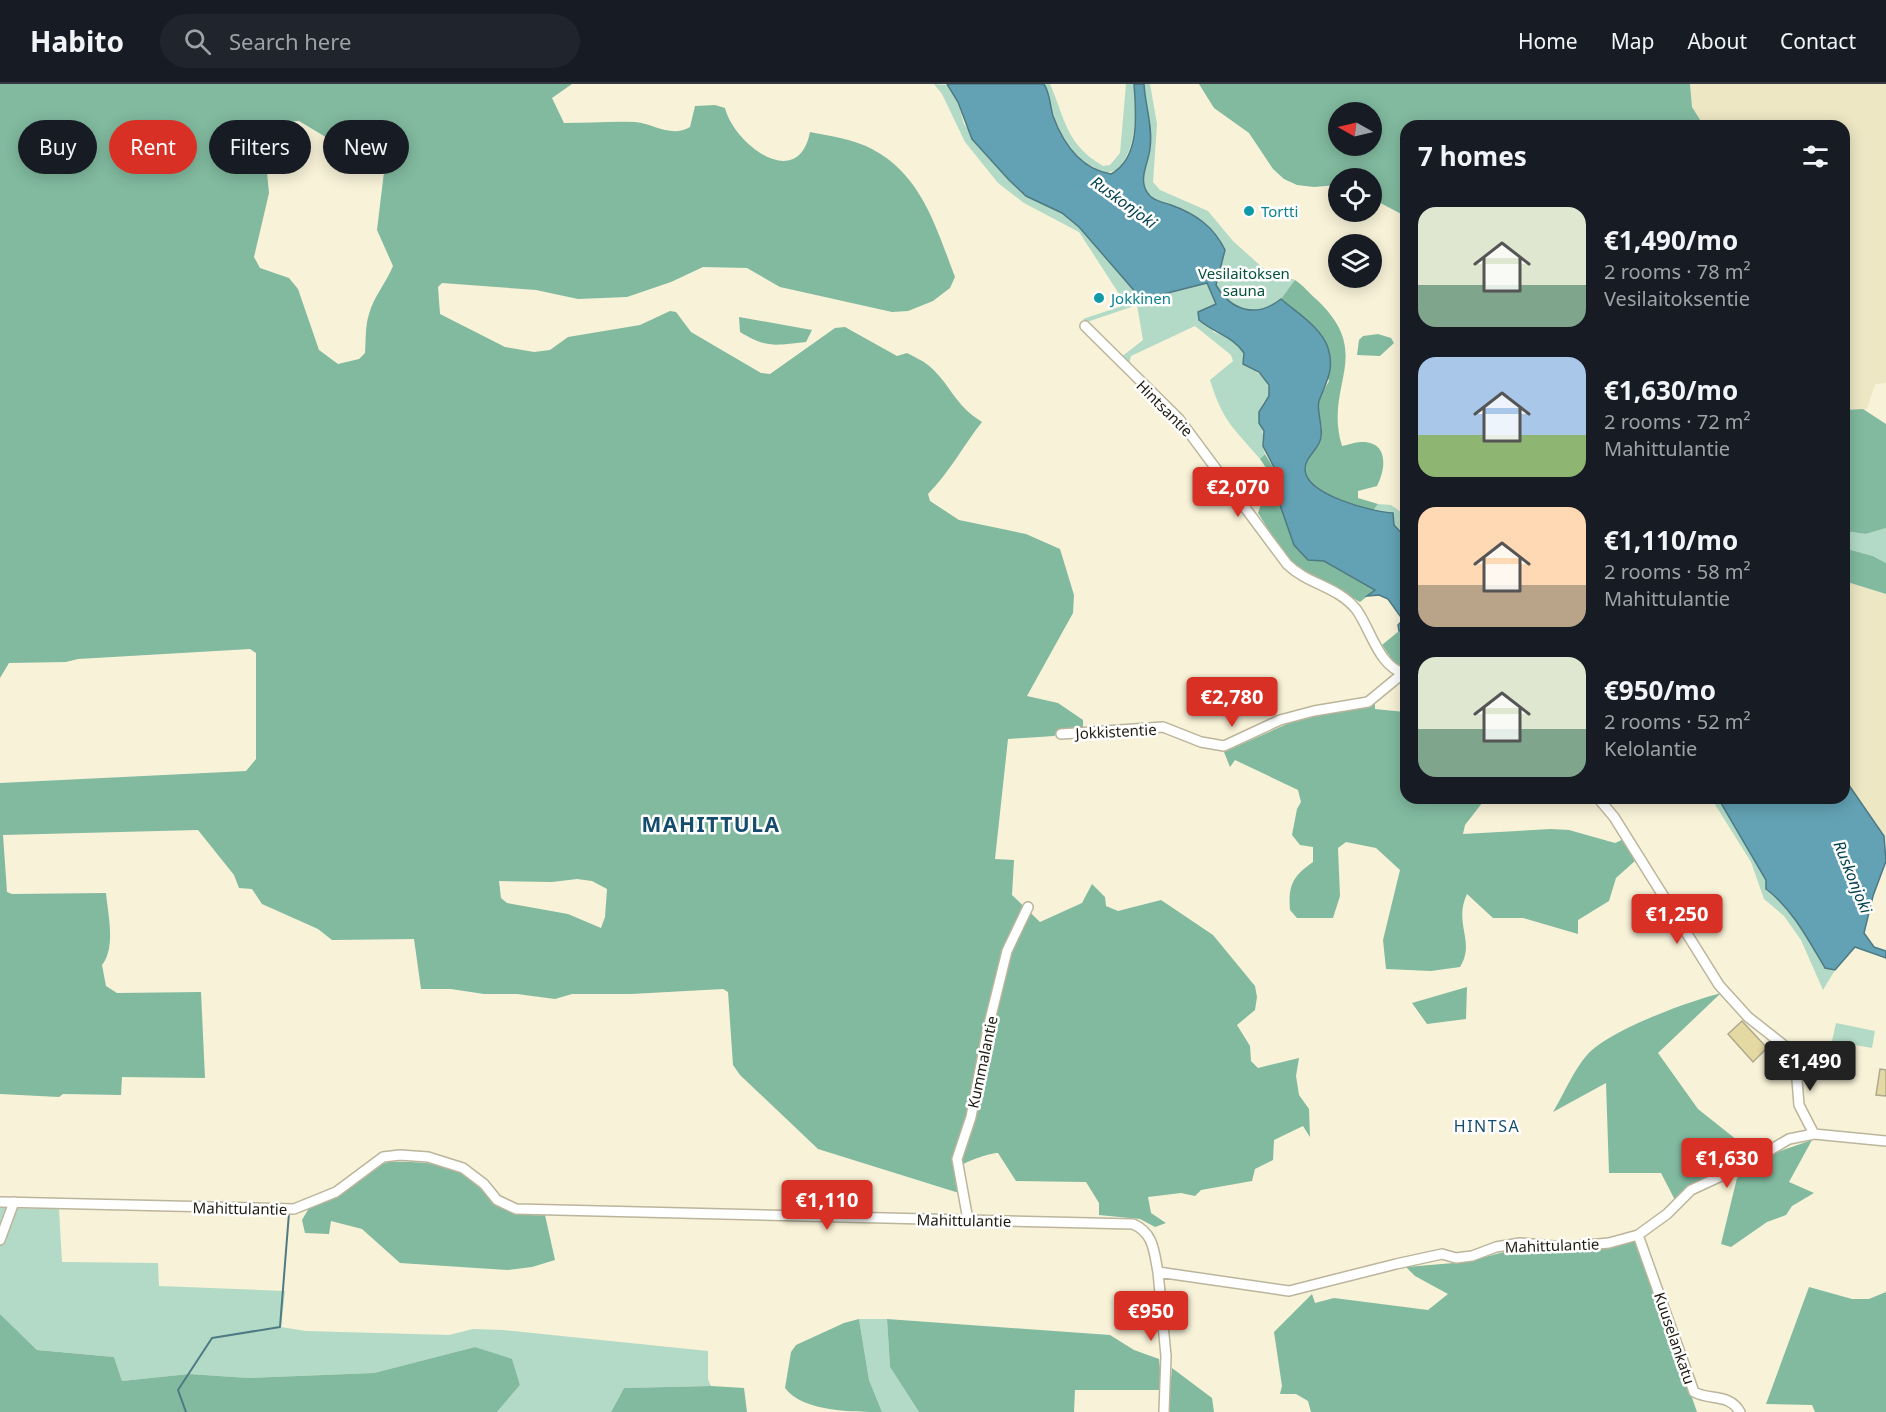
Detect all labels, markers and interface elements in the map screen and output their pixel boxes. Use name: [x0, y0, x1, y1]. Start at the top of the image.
search box: [160, 14, 580, 68]
text: Habito: [30, 22, 124, 60]
icon: search: [181, 25, 214, 58]
text: Search here: [229, 26, 351, 56]
text: Home: [1518, 27, 1578, 55]
text: Map: [1611, 27, 1654, 55]
text: About: [1687, 27, 1747, 55]
text: Contact: [1780, 27, 1856, 55]
north arrow: [1328, 102, 1382, 156]
map controls: [1328, 102, 1382, 288]
chip: Buy: [18, 120, 97, 174]
chip: Rent: [109, 120, 197, 174]
chip: Filters: [209, 120, 311, 174]
chip: New: [323, 120, 409, 174]
text: 7 homes: [1418, 138, 1527, 174]
icon: filters: [1799, 140, 1832, 173]
button: locate: [1328, 168, 1382, 222]
water label: Ruskonjoki: [1087, 171, 1162, 234]
place label: Tortti: [1261, 201, 1298, 221]
marker: Tortti: [1242, 204, 1256, 218]
text: €1,490/mo: [1604, 222, 1738, 258]
icon: home: [1466, 231, 1538, 303]
button: layers: [1328, 234, 1382, 288]
text: 2 rooms · 78 m²: [1604, 258, 1751, 285]
park label: Vesilaitoksen sauna: [1198, 263, 1290, 300]
text: Vesilaitoksentie: [1604, 285, 1750, 312]
place label: Jokkinen: [1109, 288, 1171, 308]
marker: Jokkinen: [1092, 291, 1106, 305]
text: €1,630/mo: [1604, 372, 1738, 408]
street label: Hintsantie: [1132, 375, 1198, 441]
icon: home: [1466, 381, 1538, 453]
text: 2 rooms · 72 m²: [1604, 408, 1751, 435]
text: Mahittulantie: [1604, 435, 1730, 462]
pin: €2,070: [1189, 467, 1287, 518]
text: €2,070: [1207, 473, 1269, 500]
text: €1,110/mo: [1604, 522, 1738, 558]
icon: home: [1466, 531, 1538, 603]
text: 2 rooms · 58 m²: [1604, 558, 1751, 585]
text: Mahittulantie: [1604, 585, 1730, 612]
text: €950/mo: [1604, 672, 1716, 708]
pin: €2,780: [1183, 677, 1281, 728]
icon: home: [1466, 681, 1538, 753]
text: €2,780: [1201, 683, 1263, 710]
text: 2 rooms · 52 m²: [1604, 708, 1751, 735]
street label: Jokkistentie: [1073, 719, 1157, 743]
text: Kelolantie: [1604, 735, 1697, 762]
district label: MAHITTULA: [642, 810, 780, 838]
water label: Ruskonjoki: [1828, 837, 1878, 917]
pin: €1,250: [1628, 894, 1726, 945]
text: €1,250: [1646, 900, 1708, 927]
street label: Kummalantie: [962, 1014, 1002, 1110]
pin: €1,490: [1761, 1041, 1859, 1092]
text: €1,490: [1779, 1047, 1841, 1074]
district label: HINTSA: [1454, 1115, 1520, 1137]
pin: €1,630: [1678, 1138, 1776, 1189]
text: €1,630: [1696, 1144, 1758, 1171]
pin: €1,110: [778, 1180, 876, 1231]
text: €1,110: [796, 1186, 858, 1213]
street label: Mahittulantie: [193, 1197, 287, 1219]
street label: Mahittulantie: [917, 1209, 1011, 1231]
street label: Mahittulantie: [1504, 1233, 1600, 1257]
street label: Kuuselankatu: [1650, 1289, 1700, 1387]
pin: €950: [1115, 1291, 1187, 1342]
text: €950: [1128, 1297, 1174, 1324]

